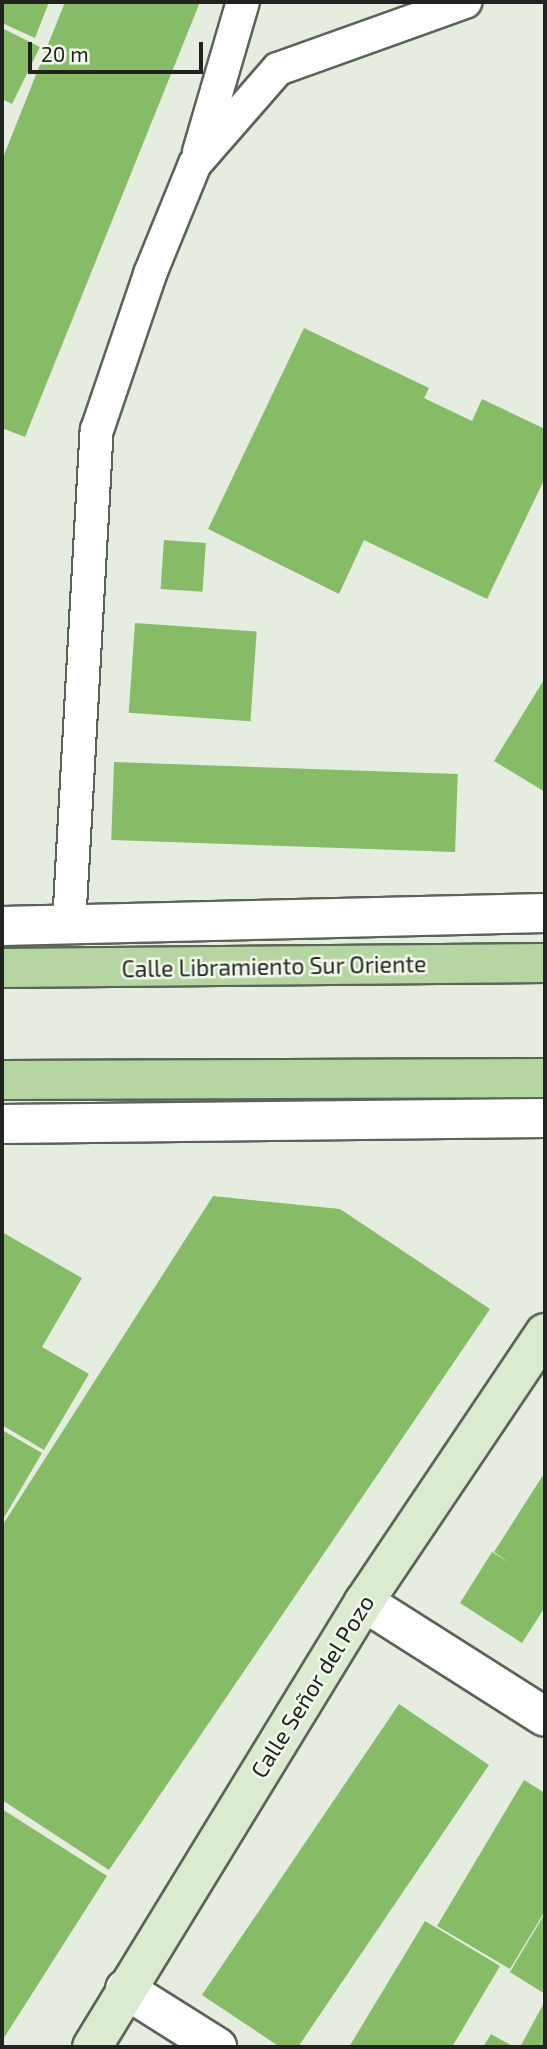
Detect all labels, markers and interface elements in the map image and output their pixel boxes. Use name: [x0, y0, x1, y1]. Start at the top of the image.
scale bar: [32, 28, 206, 72]
text: 20 m: [41, 41, 89, 66]
street label: Calle Libramiento Sur Oriente: [121, 950, 427, 982]
street label: Calle Señor del Pozo: [244, 1589, 380, 1783]

